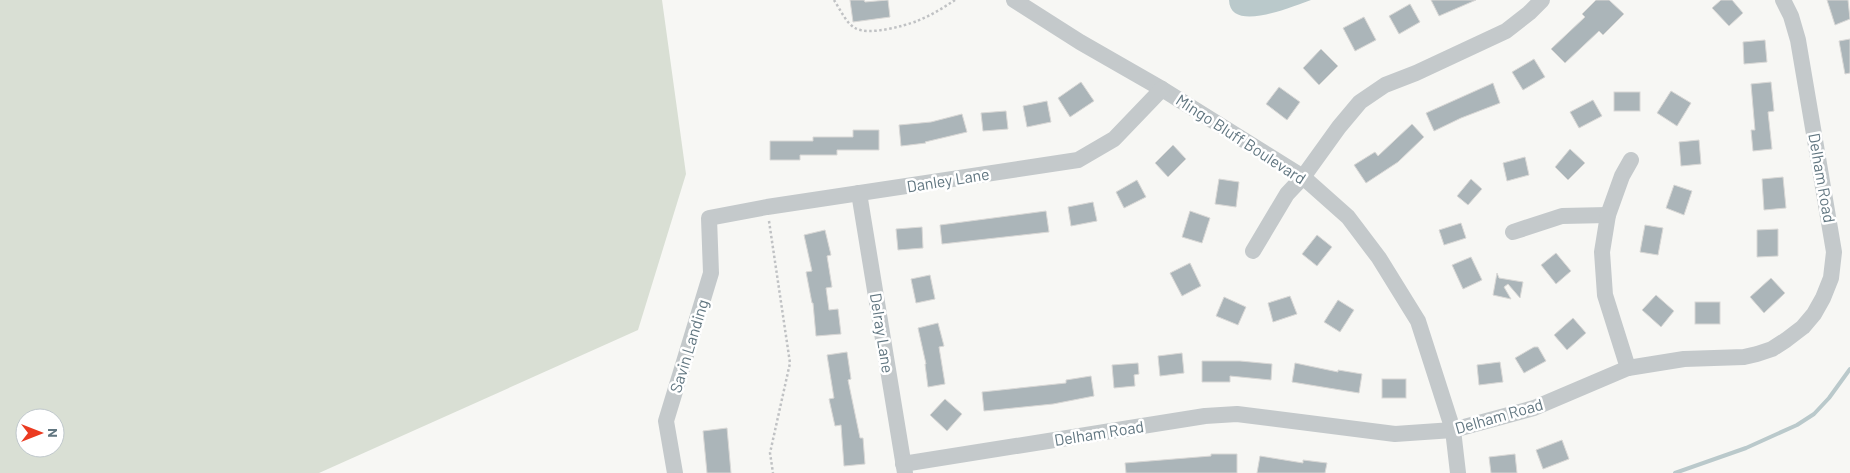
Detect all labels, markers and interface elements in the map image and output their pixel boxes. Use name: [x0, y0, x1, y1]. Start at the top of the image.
street label: Mingo Bluff Boulevard: [1173, 90, 1310, 188]
street label: Delham Road: [1805, 132, 1840, 224]
street label: Danley Lane: [905, 164, 991, 195]
street label: Delray Lane: [867, 292, 898, 374]
street label: Savin Landing: [665, 297, 712, 395]
street label: Delham Road: [1453, 394, 1545, 437]
north arrow: [15, 408, 65, 458]
street label: Delham Road: [1053, 416, 1145, 449]
text: N: [45, 428, 62, 438]

